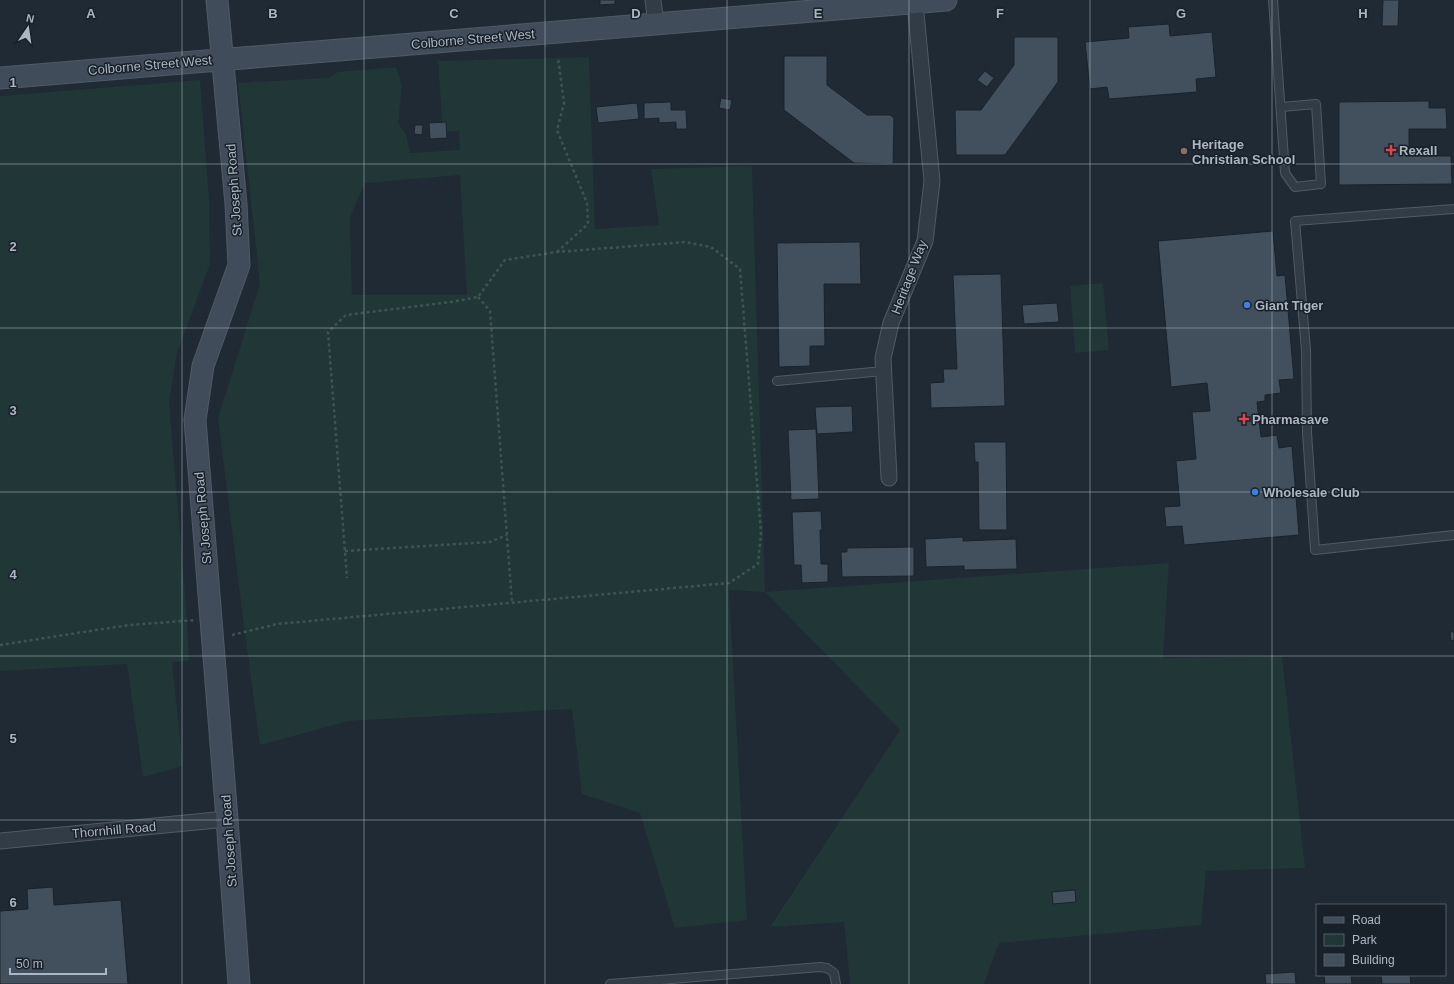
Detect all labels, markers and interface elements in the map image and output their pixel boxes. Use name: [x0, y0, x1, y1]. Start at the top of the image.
text: A: [86, 6, 96, 21]
text: B: [268, 6, 278, 21]
text: C: [449, 6, 459, 21]
text: D: [631, 6, 641, 21]
text: E: [814, 6, 823, 21]
text: F: [996, 6, 1004, 21]
text: G: [1176, 6, 1186, 21]
text: H: [1358, 6, 1368, 21]
north arrow: [8, 8, 48, 48]
text: N: [25, 12, 36, 25]
street label: Colborne Street West: [411, 26, 536, 52]
street label: Colborne Street West: [88, 52, 213, 78]
text: 1: [9, 75, 17, 90]
place label: Heritage Christian School: [1192, 137, 1295, 167]
street label: St Joseph Road: [223, 143, 245, 237]
place label: Rexall: [1399, 143, 1437, 158]
marker: Rexall: [1386, 145, 1396, 155]
marker: Heritage Christian School: [1179, 146, 1189, 156]
street label: Heritage Way: [888, 237, 930, 316]
text: 2: [9, 239, 17, 254]
place label: Giant Tiger: [1255, 298, 1323, 313]
marker: Giant Tiger: [1242, 300, 1252, 310]
text: 3: [9, 403, 17, 418]
place label: Pharmasave: [1252, 412, 1329, 427]
marker: Pharmasave: [1239, 414, 1249, 424]
street label: St Joseph Road: [191, 471, 215, 565]
place label: Wholesale Club: [1263, 485, 1360, 500]
marker: Wholesale Club: [1250, 487, 1260, 497]
text: 4: [9, 567, 17, 582]
text: 5: [9, 731, 17, 746]
street label: St Joseph Road: [218, 794, 240, 888]
street label: Thornhill Road: [71, 819, 157, 841]
text: 6: [9, 895, 17, 910]
legend: [1316, 904, 1446, 976]
text: Road: [1352, 913, 1381, 927]
text: Park: [1352, 933, 1378, 947]
scale bar: [10, 950, 106, 976]
text: Building: [1352, 953, 1395, 967]
text: 50 m: [16, 957, 43, 971]

